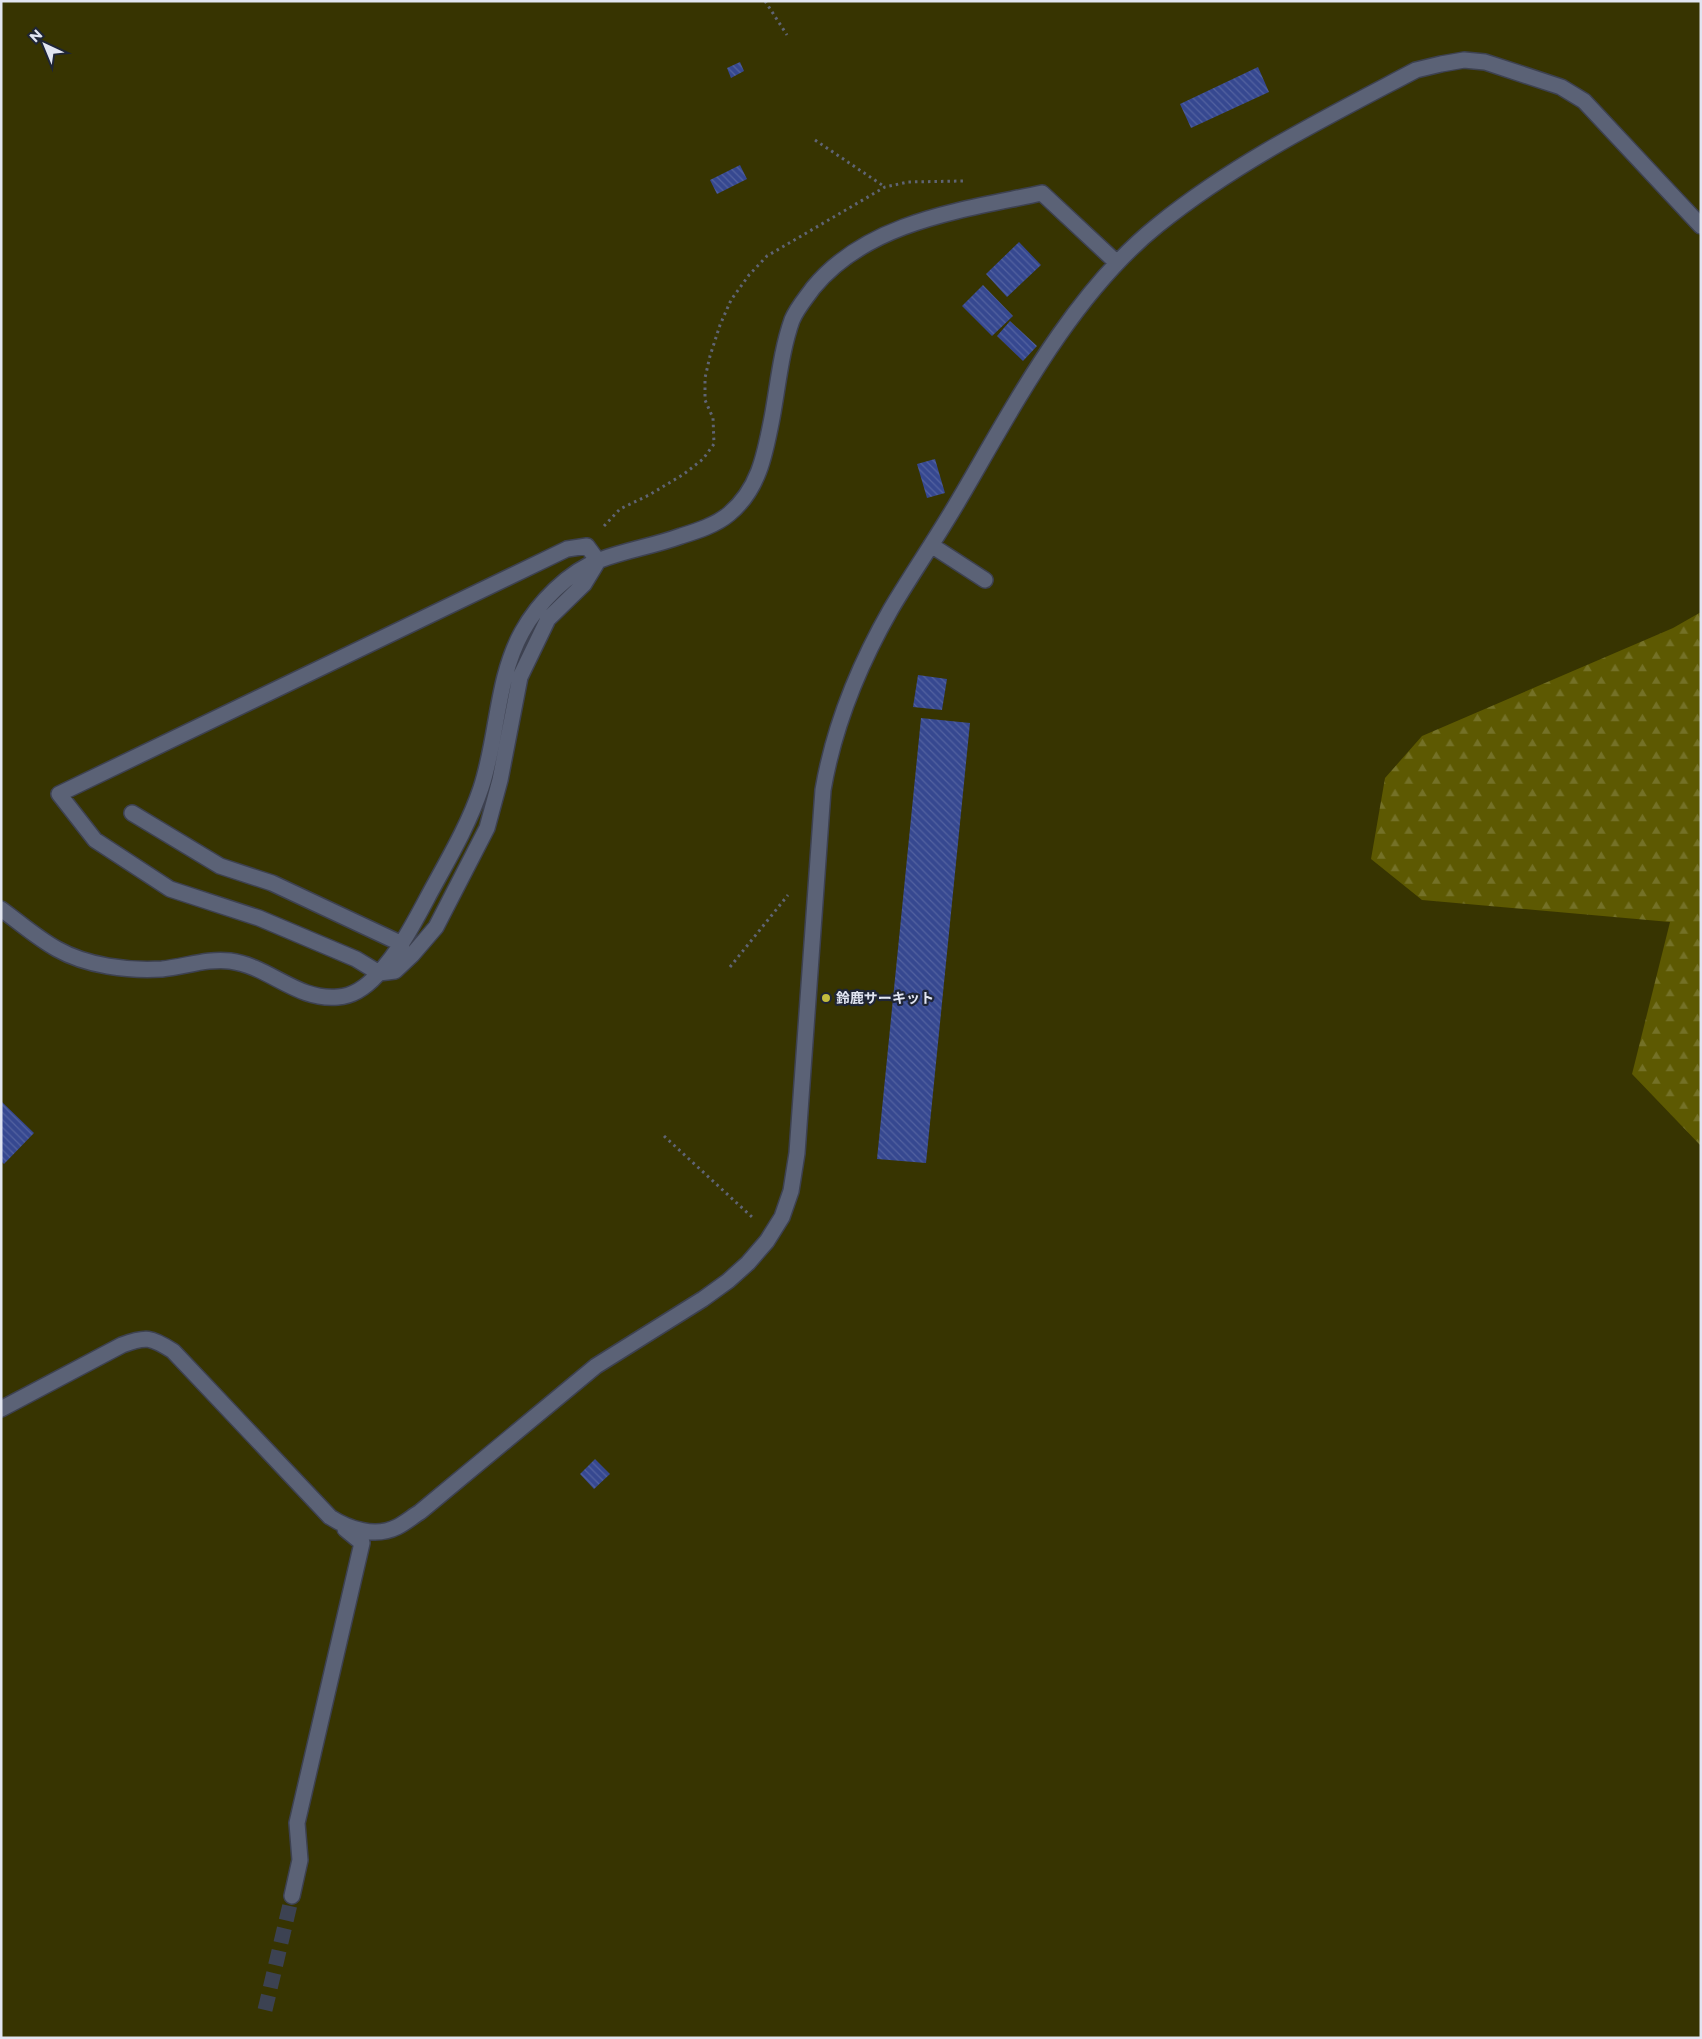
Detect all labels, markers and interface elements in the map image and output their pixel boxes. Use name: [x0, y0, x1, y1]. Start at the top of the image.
north arrow: [20, 20, 70, 70]
text: N: [26, 25, 46, 46]
place label: 鈴鹿サーキット: [836, 989, 934, 1007]
marker: 鈴鹿サーキット: [820, 992, 832, 1004]

